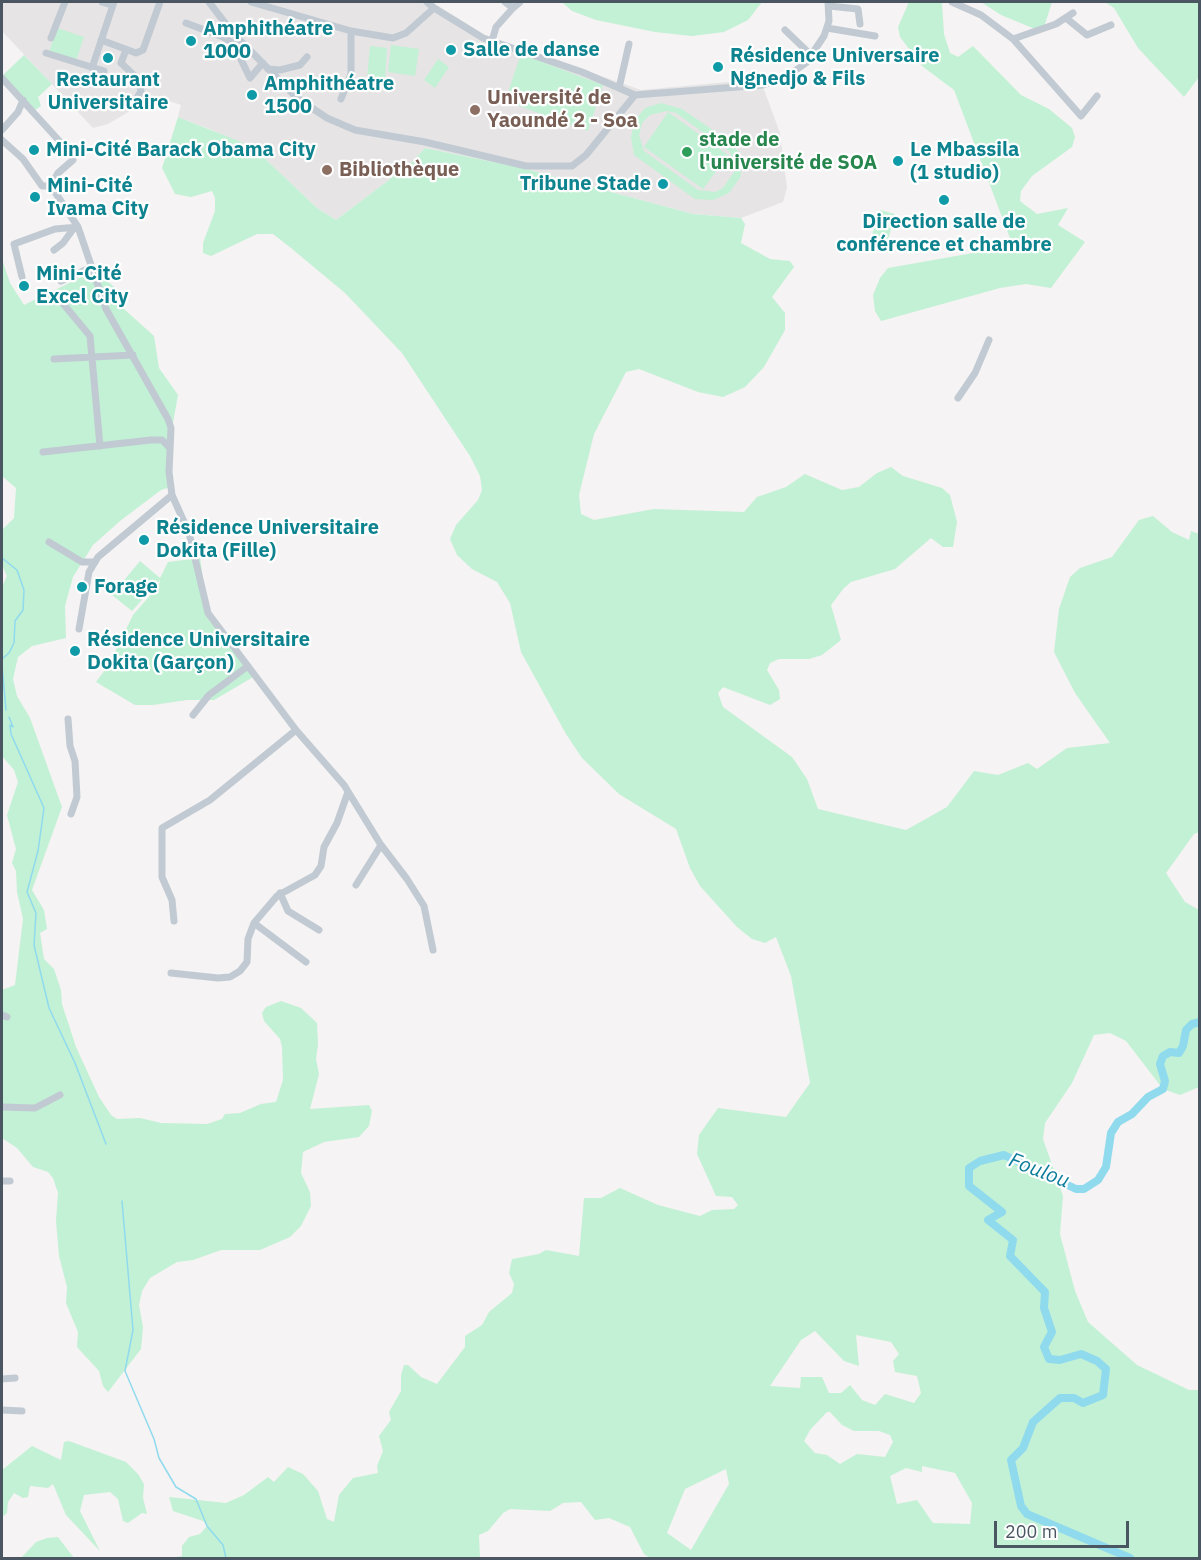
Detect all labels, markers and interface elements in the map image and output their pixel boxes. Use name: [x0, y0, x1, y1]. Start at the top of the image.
place label: Amphithéatre 1000: [203, 17, 333, 64]
marker: Amphithéatre 1000: [184, 34, 198, 48]
place label: Salle de danse: [463, 38, 600, 62]
marker: Salle de danse: [444, 43, 458, 57]
place label: Résidence Universaire Ngnedjo & Fils: [730, 44, 940, 91]
marker: Restaurant Universitaire: [101, 51, 115, 65]
marker: Résidence Universaire Ngnedjo & Fils: [711, 60, 725, 74]
place label: Restaurant Universitaire: [47, 68, 169, 115]
place label: Amphithéatre 1500: [264, 72, 394, 119]
place label: Université de Yaoundé 2 - Soa: [487, 86, 638, 133]
marker: Amphithéatre 1500: [245, 88, 259, 102]
marker: Université de Yaoundé 2 - Soa: [468, 103, 482, 117]
place label: stade de l'université de SOA: [699, 128, 877, 175]
place label: Mini-Cité Barack Obama City: [46, 138, 316, 162]
place label: Le Mbassila (1 studio): [910, 138, 1019, 185]
marker: Mini-Cité Barack Obama City: [27, 143, 41, 157]
marker: stade de l'université de SOA: [680, 145, 694, 159]
marker: Le Mbassila (1 studio): [891, 154, 905, 168]
place label: Bibliothèque: [339, 158, 459, 182]
marker: Bibliothèque: [320, 163, 334, 177]
place label: Tribune Stade: [520, 172, 651, 196]
place label: Mini-Cité Ivama City: [47, 174, 149, 221]
marker: Tribune Stade: [656, 177, 670, 191]
marker: Mini-Cité Ivama City: [28, 190, 42, 204]
marker: Direction salle de conférence et chambre: [937, 193, 951, 207]
place label: Direction salle de conférence et chambre: [836, 210, 1052, 257]
place label: Mini-Cité Excel City: [36, 262, 128, 309]
marker: Mini-Cité Excel City: [17, 279, 31, 293]
place label: Résidence Universitaire Dokita (Fille): [156, 516, 379, 563]
marker: Résidence Universitaire Dokita (Fille): [137, 533, 151, 547]
place label: Forage: [94, 575, 158, 599]
marker: Forage: [75, 580, 89, 594]
place label: Résidence Universitaire Dokita (Garçon): [87, 628, 310, 675]
marker: Résidence Universitaire Dokita (Garçon): [68, 644, 82, 658]
water label: Foulou: [1005, 1148, 1073, 1194]
scale bar: [997, 1509, 1132, 1547]
text: 200 m: [1005, 1520, 1057, 1543]

